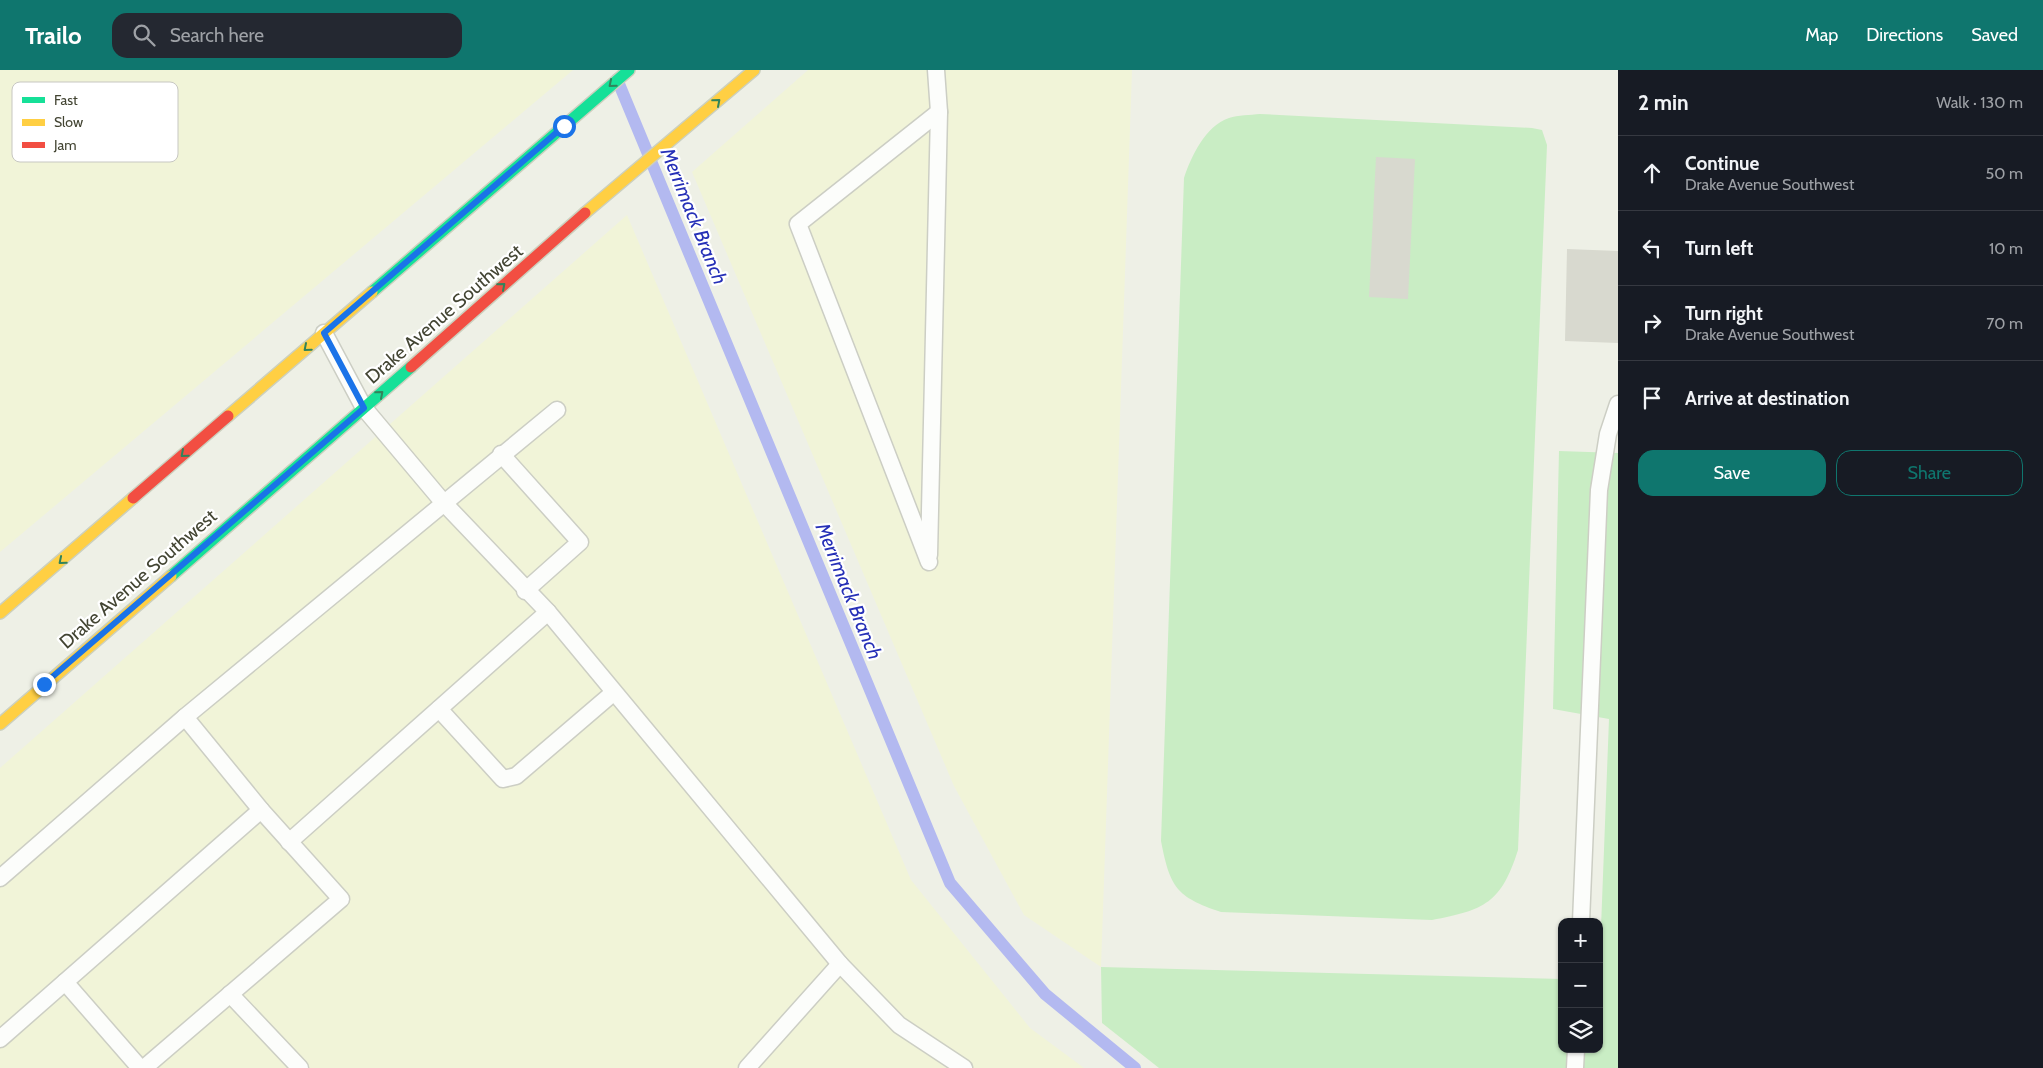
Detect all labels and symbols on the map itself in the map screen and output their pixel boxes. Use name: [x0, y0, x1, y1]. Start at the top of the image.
one-way arrow: [609, 79, 618, 88]
legend: [12, 82, 178, 162]
text: Fast: [54, 91, 78, 109]
one-way arrow: [712, 99, 721, 108]
text: Slow: [54, 113, 83, 131]
route start: [553, 115, 576, 138]
text: Jam: [53, 136, 76, 154]
water label: Merrimack Branch: [655, 143, 732, 288]
street label: Drake Avenue Southwest: [361, 239, 528, 389]
one-way arrow: [497, 283, 506, 292]
one-way arrow: [304, 342, 313, 351]
one-way arrow: [375, 390, 384, 399]
one-way arrow: [181, 448, 190, 457]
street label: Drake Avenue Southwest: [55, 504, 222, 654]
water label: Merrimack Branch: [810, 518, 887, 663]
one-way arrow: [58, 555, 67, 564]
route end: [33, 673, 56, 696]

